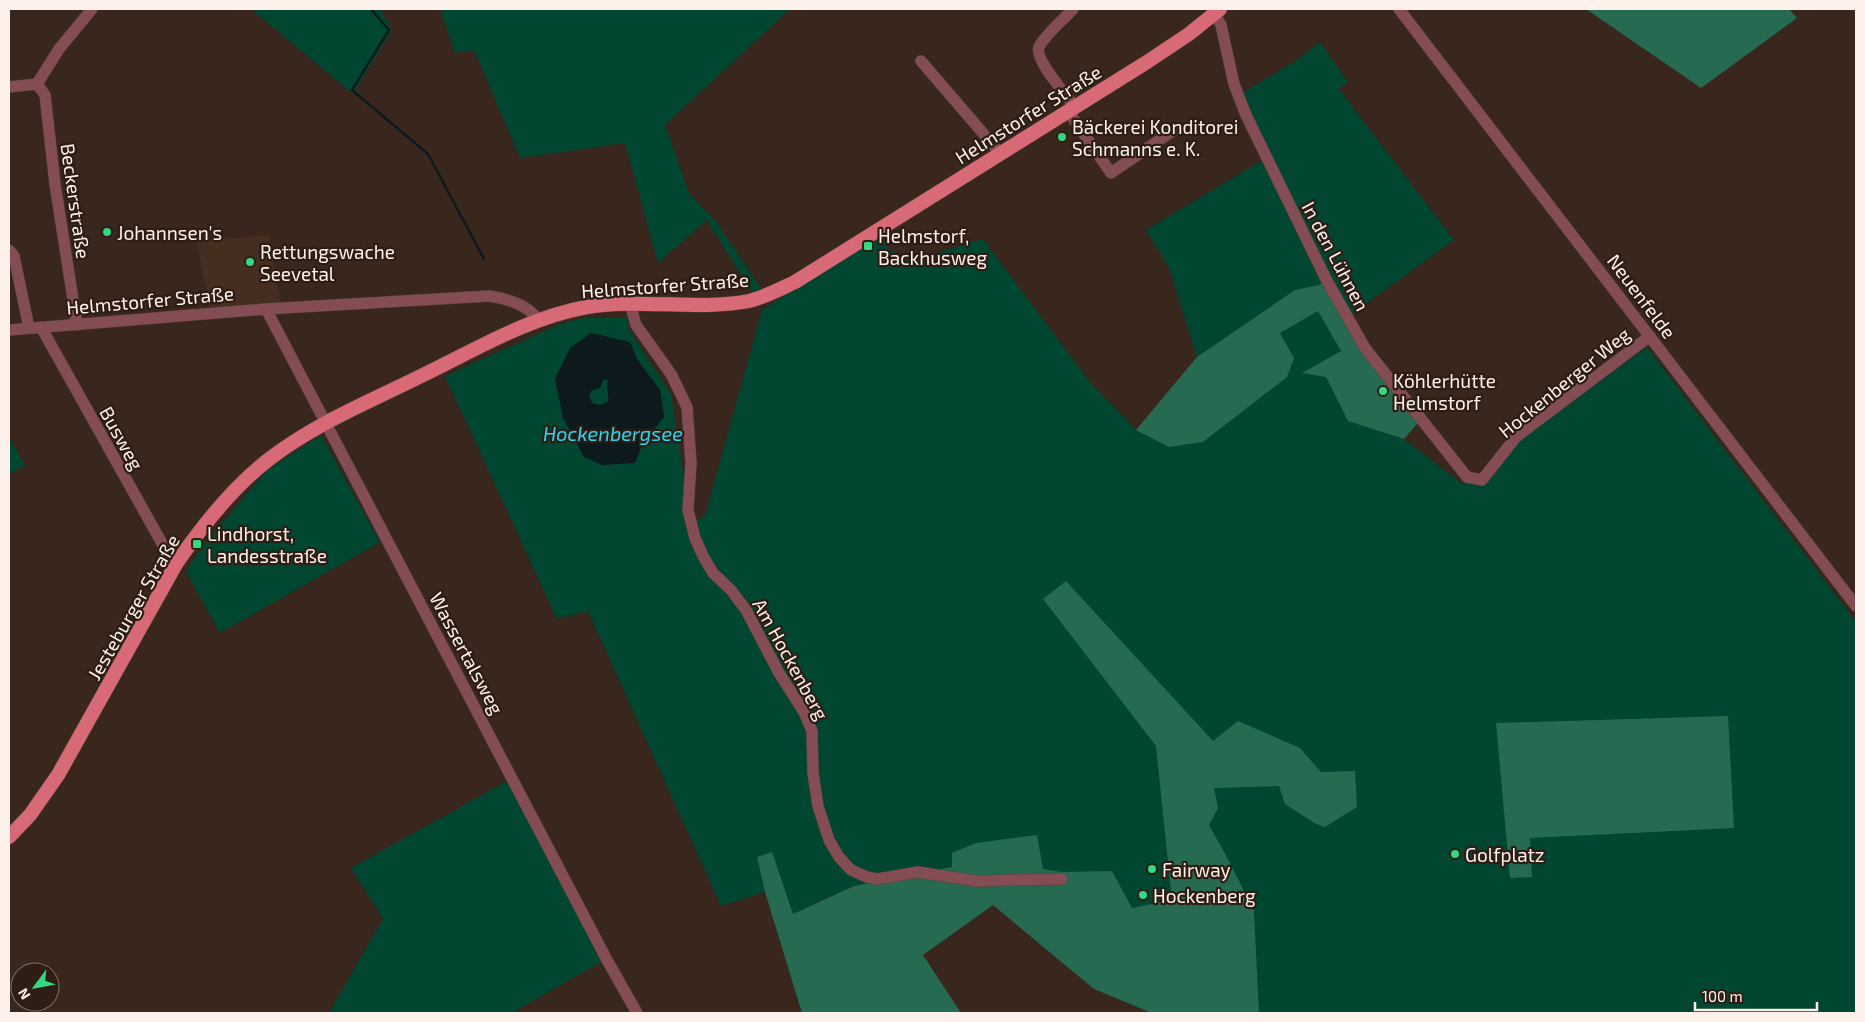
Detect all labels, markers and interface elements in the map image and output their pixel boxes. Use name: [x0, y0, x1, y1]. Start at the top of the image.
street label: Helmstorfer Straße: [951, 60, 1105, 168]
place label: Bäckerei Konditorei Schmanns e. K.: [1072, 115, 1238, 160]
marker: Bäckerei Konditorei Schmanns e. K.: [1056, 131, 1068, 143]
street label: Beckerstraße: [57, 142, 95, 260]
street label: In den Lühnen: [1298, 197, 1374, 315]
place label: Johannsen's: [117, 221, 222, 244]
place label: Helmstorf, Backhusweg: [878, 224, 987, 269]
marker: Johannsen's: [101, 226, 113, 238]
place label: Rettungswache Seevetal: [260, 240, 395, 285]
marker: Helmstorf, Backhusweg: [862, 240, 874, 252]
street label: Neuenfelde: [1603, 249, 1681, 343]
marker: Rettungswache Seevetal: [244, 256, 256, 268]
street label: Helmstorfer Straße: [580, 268, 750, 302]
street label: Helmstorfer Straße: [65, 281, 235, 319]
street label: Hockenberger Weg: [1494, 322, 1635, 442]
place label: Köhlerhütte Helmstorf: [1393, 369, 1496, 414]
marker: Köhlerhütte Helmstorf: [1377, 385, 1389, 397]
street label: Busweg: [95, 402, 149, 474]
water label: Hockenbergsee: [543, 421, 683, 445]
place label: Lindhorst, Landesstraße: [207, 522, 327, 567]
street label: Jesteburger Straße: [82, 530, 184, 684]
marker: Lindhorst, Landesstraße: [191, 538, 203, 550]
street label: Wassertalsweg: [425, 588, 509, 718]
street label: Am Hockenberg: [748, 594, 834, 724]
place label: Golfplatz: [1465, 843, 1545, 866]
marker: Golfplatz: [1449, 848, 1461, 860]
place label: Fairway: [1162, 858, 1231, 881]
marker: Fairway: [1146, 863, 1158, 875]
place label: Hockenberg: [1153, 884, 1256, 907]
marker: Hockenberg: [1137, 889, 1149, 901]
north arrow: [10, 962, 60, 1012]
scale bar: [1695, 980, 1818, 1012]
text: N: [14, 985, 33, 1003]
text: 100 m: [1702, 987, 1743, 1005]

